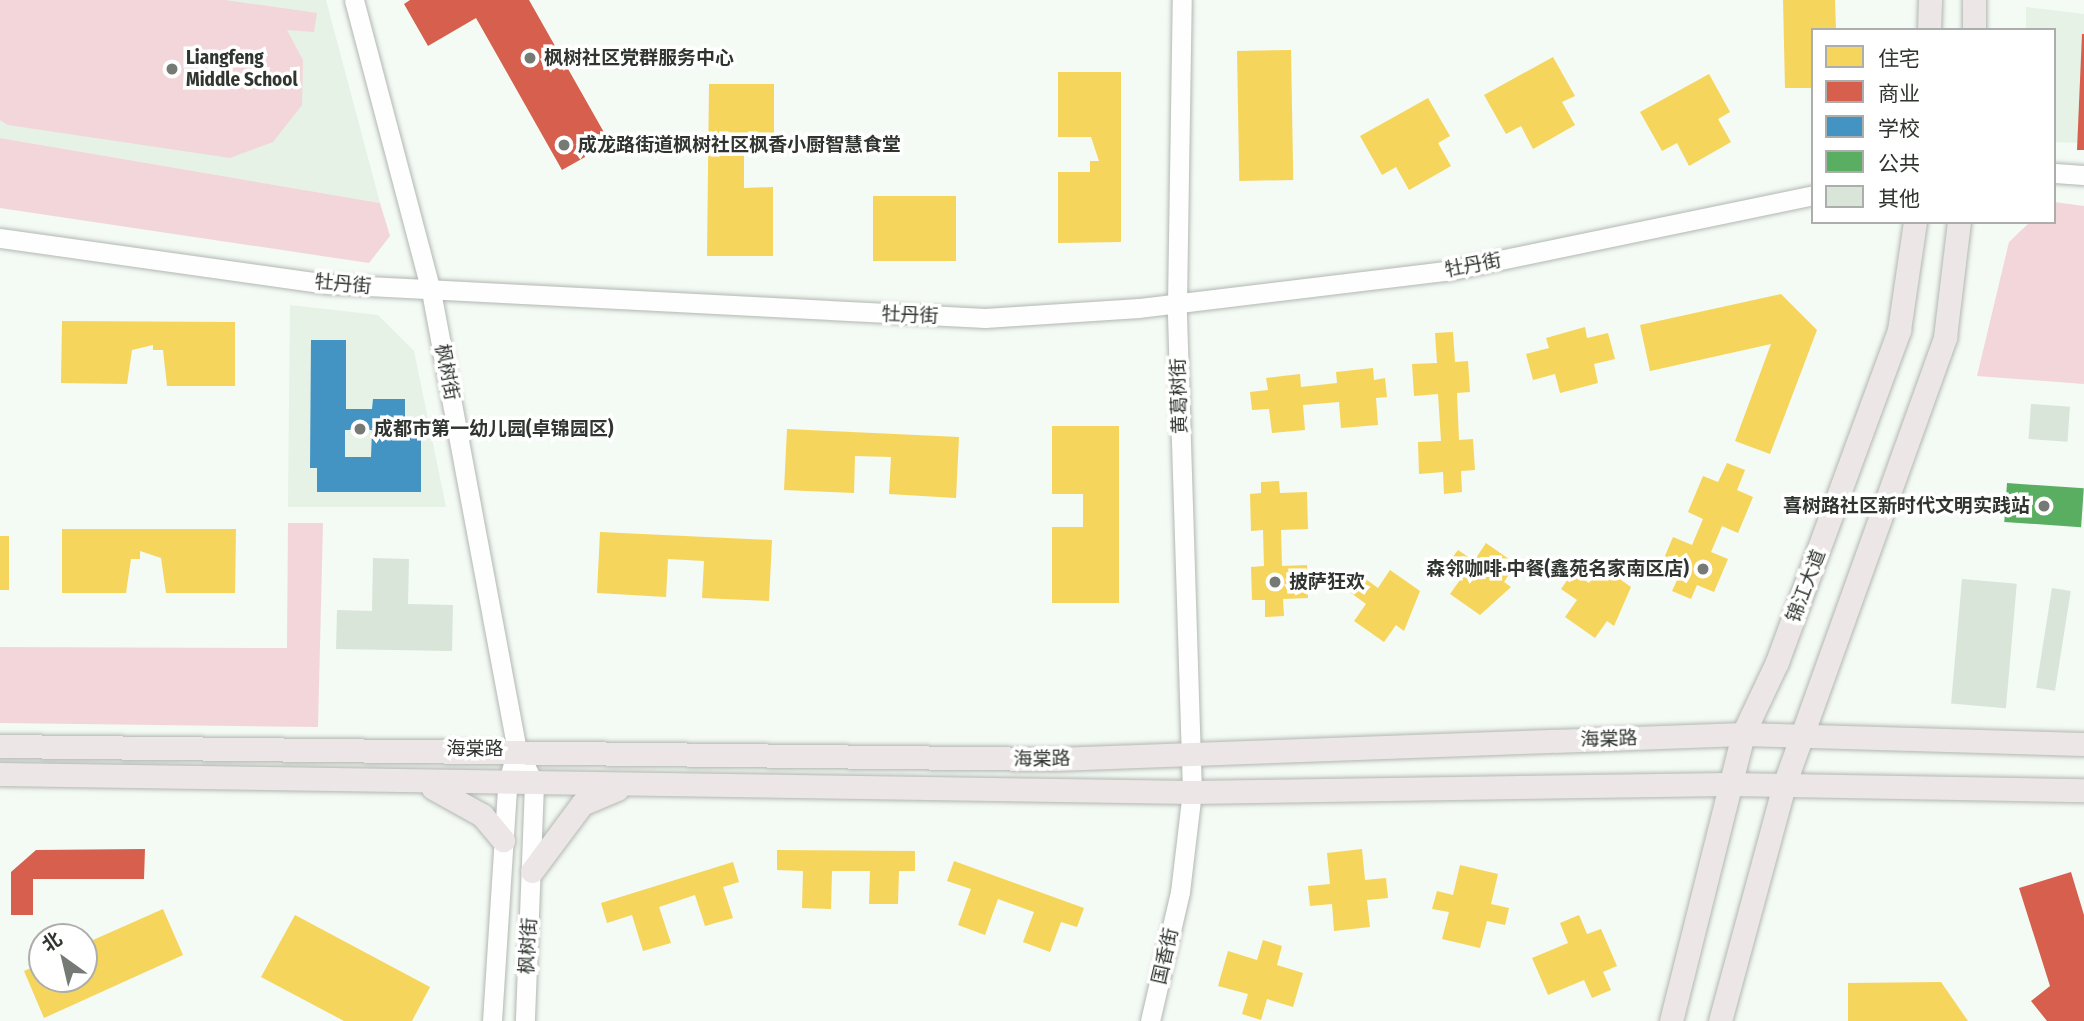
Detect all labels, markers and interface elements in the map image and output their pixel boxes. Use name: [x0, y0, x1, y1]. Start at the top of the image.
legend: [1811, 28, 2056, 224]
text: 住宅: [1878, 46, 1920, 72]
place label: Liangfeng Middle School: [186, 47, 298, 91]
place label: 枫树社区党群服务中心: [544, 47, 734, 69]
marker: 枫树社区党群服务中心: [522, 50, 538, 66]
marker: Liangfeng Middle School: [164, 61, 180, 77]
text: 商业: [1878, 81, 1920, 107]
text: 学校: [1878, 116, 1920, 142]
place label: 成龙路街道枫树社区枫香小厨智慧食堂: [578, 134, 901, 156]
marker: 成龙路街道枫树社区枫香小厨智慧食堂: [556, 137, 572, 153]
text: 公共: [1878, 151, 1920, 177]
text: 其他: [1878, 186, 1920, 212]
street label: 牡丹街: [1443, 248, 1503, 282]
street label: 牡丹街: [314, 270, 372, 298]
street label: 牡丹街: [881, 303, 939, 327]
street label: 枫树街: [430, 342, 464, 402]
street label: 黄葛树街: [1166, 358, 1192, 434]
place label: 成都市第一幼儿园(卓锦园区): [374, 418, 613, 440]
marker: 成都市第一幼儿园(卓锦园区): [352, 421, 368, 437]
place label: 喜树路社区新时代文明实践站: [1783, 495, 2030, 517]
marker: 喜树路社区新时代文明实践站: [2036, 498, 2052, 514]
street label: 锦江大道: [1782, 546, 1830, 626]
place label: 森邻咖啡·中餐(鑫苑名家南区店): [1426, 558, 1689, 580]
marker: 森邻咖啡·中餐(鑫苑名家南区店): [1695, 561, 1711, 577]
place label: 披萨狂欢: [1289, 571, 1365, 593]
marker: 披萨狂欢: [1267, 574, 1283, 590]
street label: 海棠路: [1580, 727, 1638, 751]
street label: 海棠路: [447, 738, 503, 760]
street label: 海棠路: [1013, 747, 1071, 771]
street label: 枫树街: [515, 917, 541, 975]
north arrow: [28, 923, 98, 993]
street label: 国香街: [1147, 926, 1183, 986]
text: 北: [38, 927, 66, 957]

